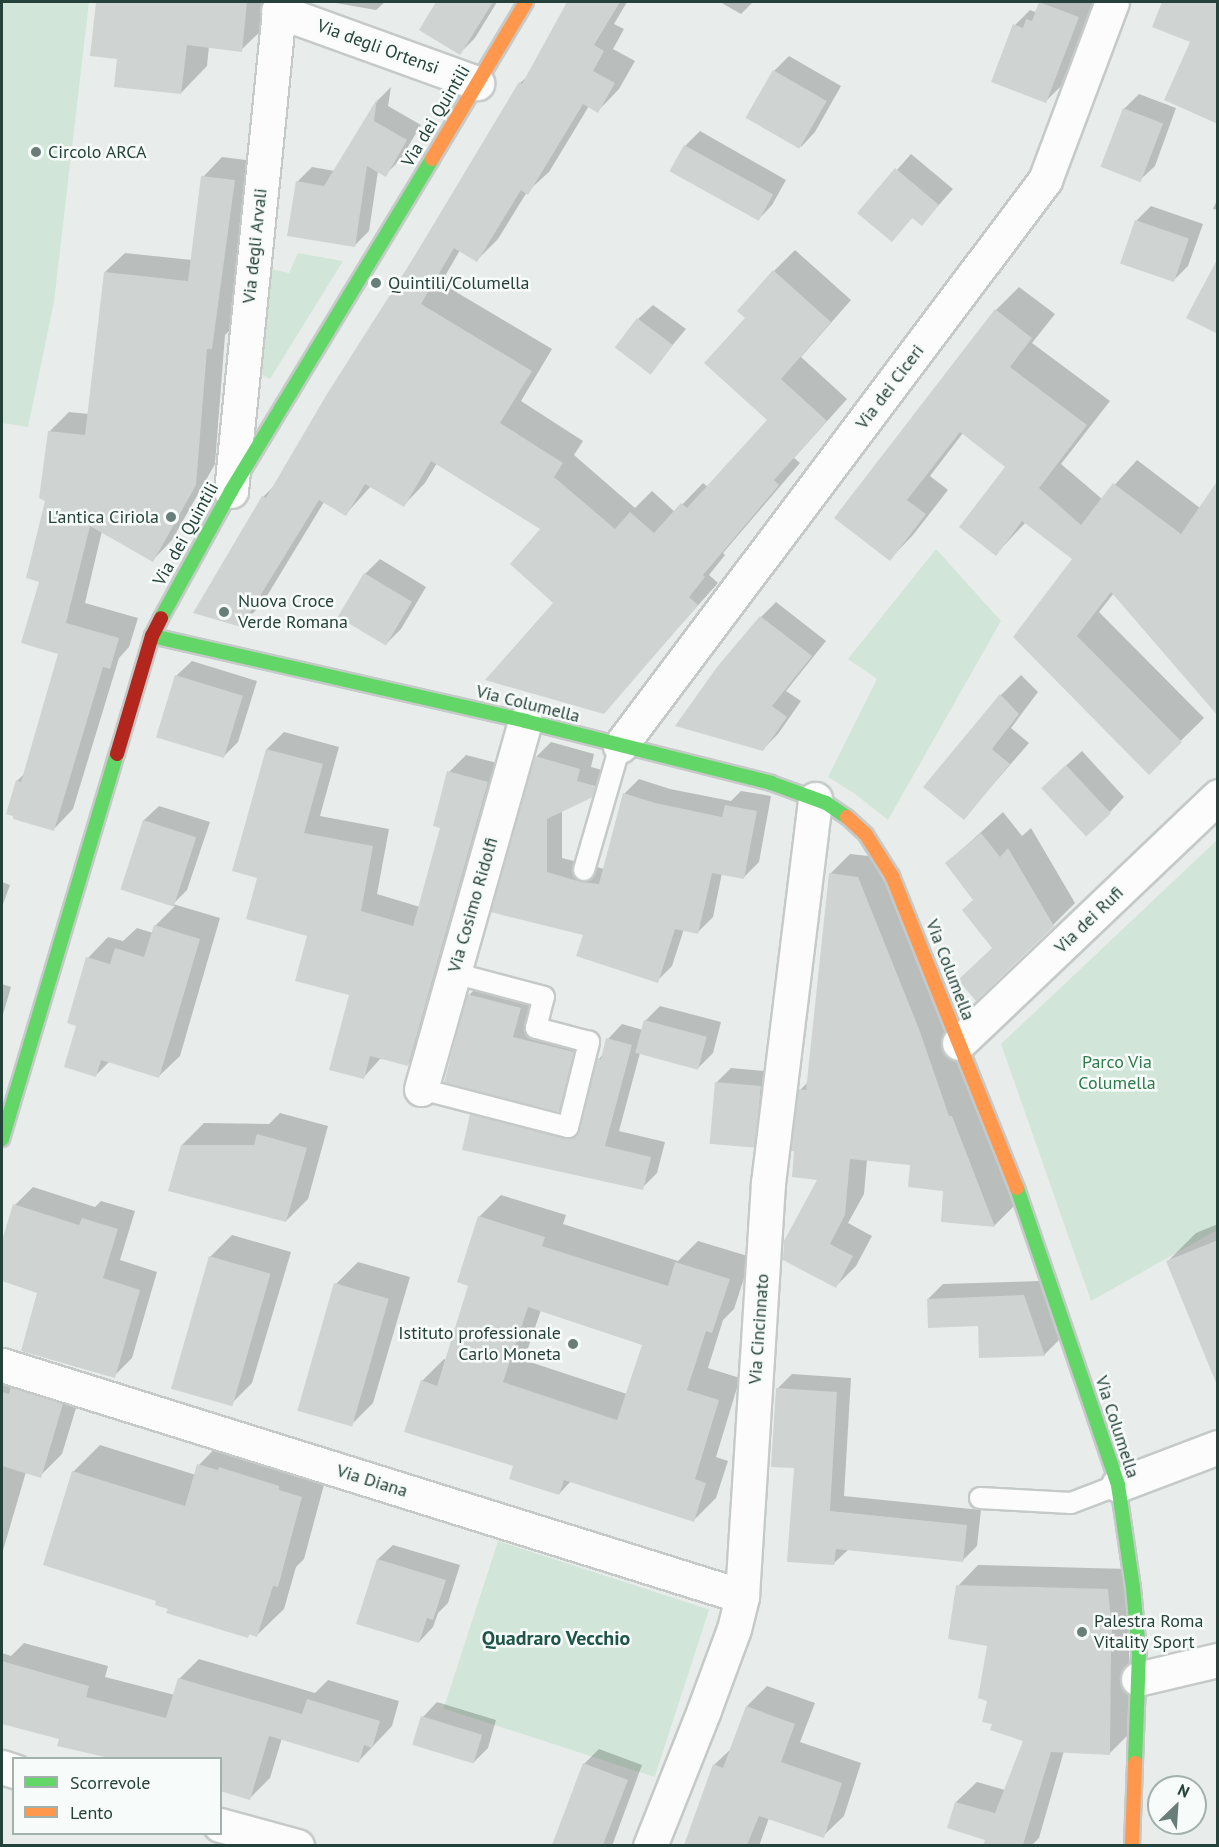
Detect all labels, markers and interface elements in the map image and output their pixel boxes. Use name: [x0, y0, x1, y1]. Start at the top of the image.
street label: Via degli Ortensi: [314, 15, 442, 79]
street label: Via dei Quintili: [397, 61, 475, 171]
place label: Circolo ARCA: [48, 141, 147, 163]
marker: Circolo ARCA: [29, 145, 43, 159]
street label: Via degli Arvali: [238, 187, 272, 305]
place label: Quintili/Columella: [388, 272, 530, 294]
marker: Quintili/Columella: [369, 276, 383, 290]
street label: Via dei Ciceri: [851, 341, 929, 433]
street label: Via dei Quintili: [149, 479, 223, 589]
place label: L'antica Ciriola: [48, 506, 159, 528]
marker: L'antica Ciriola: [164, 510, 178, 524]
place label: Nuova Croce Verde Romana: [238, 591, 348, 634]
marker: Nuova Croce Verde Romana: [215, 603, 233, 621]
street label: Via Columella: [474, 681, 582, 727]
street label: Via Cosimo Ridolfi: [443, 835, 503, 975]
street label: Via dei Rufi: [1050, 882, 1128, 958]
street label: Via Columella: [921, 917, 979, 1023]
park label: Parco Via Columella: [1078, 1052, 1156, 1094]
street label: Via Cincinnato: [744, 1273, 774, 1385]
place label: Istituto professionale Carlo Moneta: [398, 1323, 561, 1366]
marker: Istituto professionale Carlo Moneta: [566, 1337, 580, 1351]
street label: Via Columella: [1090, 1373, 1144, 1481]
street label: Via Diana: [334, 1460, 410, 1502]
place label: Palestra Roma Vitality Sport: [1094, 1611, 1203, 1654]
marker: Palestra Roma Vitality Sport: [1075, 1625, 1089, 1639]
district label: Quadraro Vecchio: [481, 1626, 631, 1650]
legend: [12, 1757, 222, 1835]
text: Scorrevole: [70, 1771, 150, 1794]
north arrow: [1147, 1775, 1207, 1835]
text: N: [1175, 1779, 1193, 1802]
text: Lento: [70, 1801, 113, 1824]

